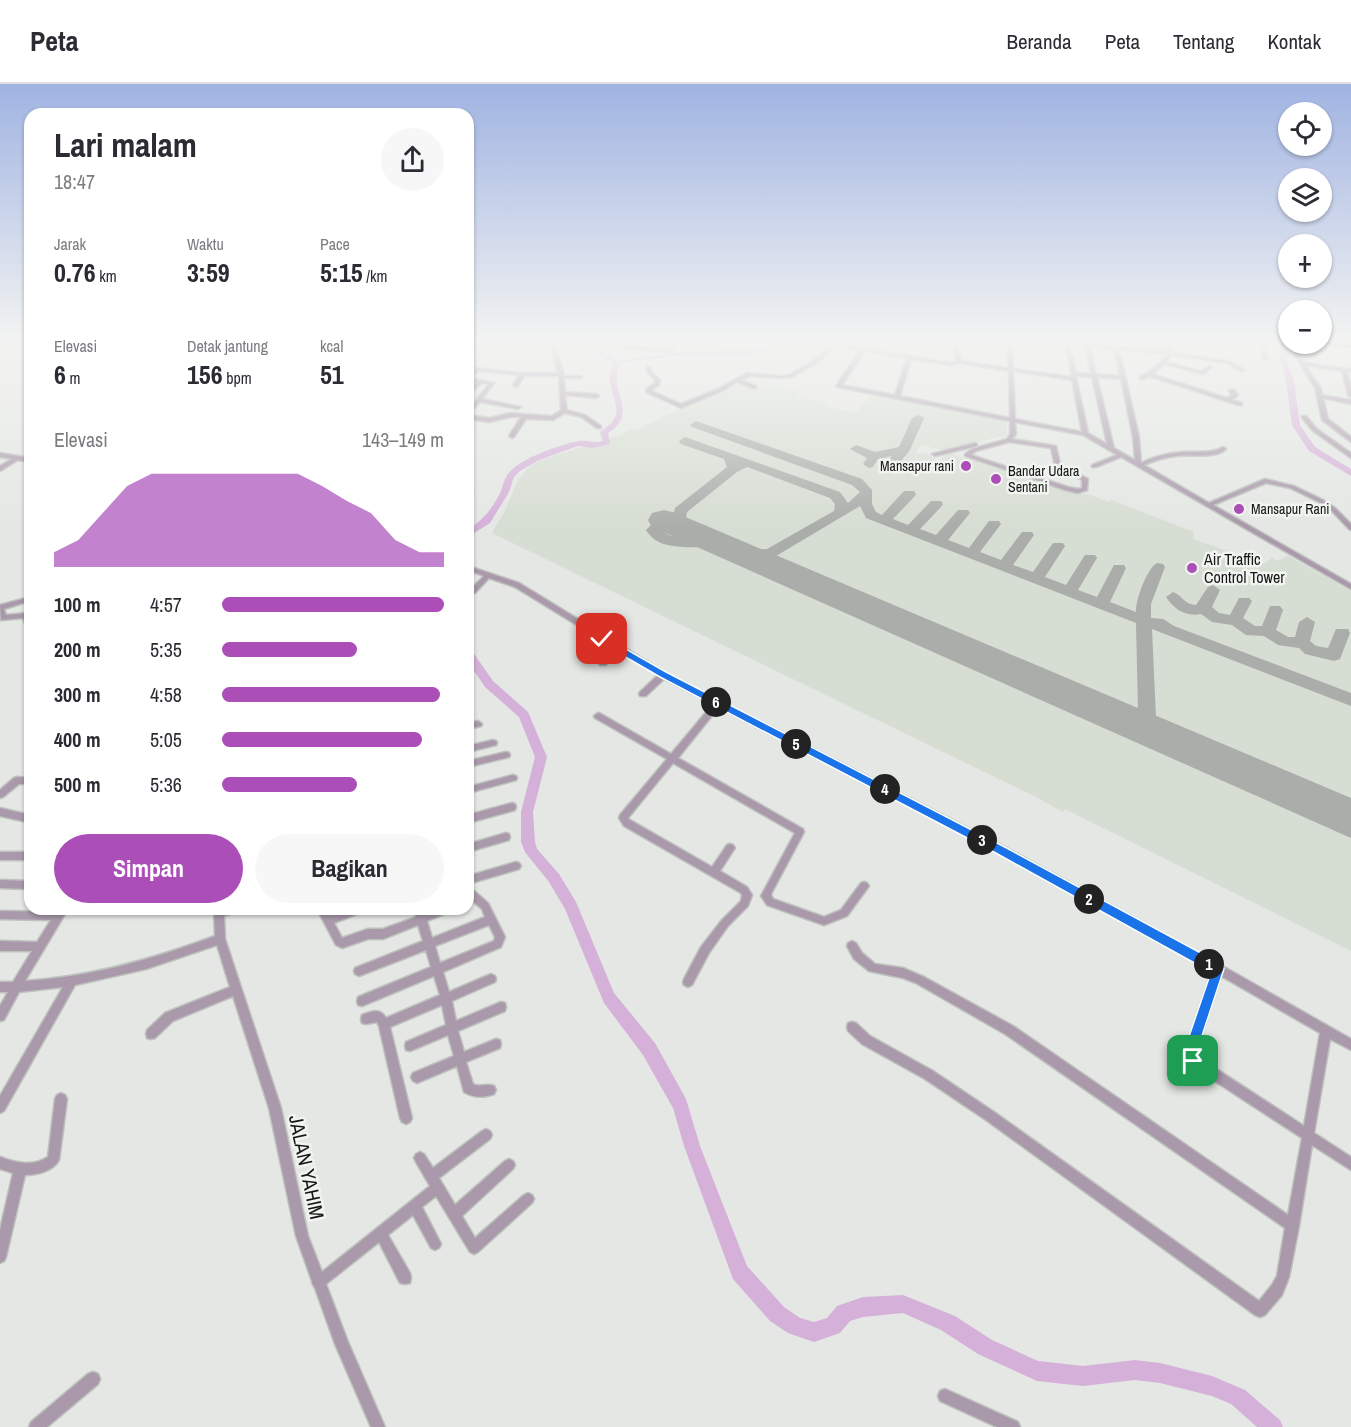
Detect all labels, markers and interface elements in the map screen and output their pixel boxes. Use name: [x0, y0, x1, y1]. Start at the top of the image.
text: Peta: [30, 22, 79, 60]
text: Beranda: [1007, 27, 1072, 56]
text: Peta: [1105, 27, 1140, 56]
text: Tentang: [1173, 27, 1234, 56]
text: Kontak: [1267, 27, 1321, 56]
map controls: [1278, 102, 1332, 354]
button: locate: [1278, 102, 1332, 156]
text: Lari malam: [54, 123, 197, 167]
button: share: [381, 128, 444, 191]
text: 18:47: [54, 168, 95, 195]
button: layers: [1278, 168, 1332, 222]
text: Jarak: [54, 233, 86, 255]
text: Waktu: [187, 233, 224, 255]
text: Pace: [320, 233, 350, 255]
button: +: [1278, 234, 1332, 288]
text: 0.76: [54, 255, 96, 290]
text: 3:59: [187, 255, 230, 290]
text: 5:15: [320, 255, 363, 290]
text: km: [96, 265, 117, 287]
text: /km: [363, 265, 387, 287]
button: −: [1278, 300, 1332, 354]
text: Elevasi: [54, 335, 97, 357]
text: Detak jantung: [187, 335, 268, 357]
text: kcal: [320, 335, 343, 357]
text: 6: [54, 357, 66, 392]
text: 156: [187, 357, 223, 392]
text: 51: [320, 357, 344, 392]
text: m: [66, 367, 80, 389]
text: bpm: [223, 367, 252, 389]
text: Elevasi: [54, 426, 108, 453]
text: 143–149 m: [362, 426, 444, 453]
place label: Mansapur rani: [880, 457, 954, 475]
marker: Mansapur rani: [959, 459, 973, 473]
place label: Bandar Udara Sentani: [1008, 462, 1080, 496]
marker: Bandar Udara Sentani: [989, 472, 1003, 486]
place label: Mansapur Rani: [1251, 500, 1329, 518]
marker: Mansapur Rani: [1232, 502, 1246, 516]
place label: Air Traffic Control Tower: [1203, 548, 1285, 588]
marker: Air Traffic Control Tower: [1185, 561, 1199, 575]
text: 100 m: [54, 591, 101, 618]
text: 4:57: [150, 591, 182, 618]
pin: [576, 613, 627, 664]
icon: check: [585, 622, 618, 655]
text: 200 m: [54, 636, 101, 663]
text: 5:35: [150, 636, 182, 663]
text: 300 m: [54, 681, 101, 708]
text: 4:58: [150, 681, 182, 708]
pin: 6: [701, 687, 731, 717]
text: 6: [712, 691, 720, 713]
text: 400 m: [54, 726, 101, 753]
text: 5:05: [150, 726, 182, 753]
pin: 5: [781, 729, 811, 759]
text: 5: [792, 733, 800, 755]
text: 500 m: [54, 771, 101, 798]
text: 5:36: [150, 771, 182, 798]
pin: 4: [870, 774, 900, 804]
text: 4: [881, 778, 889, 800]
pin: 3: [967, 825, 997, 855]
text: 3: [978, 829, 986, 851]
button: Simpan: [54, 834, 243, 903]
button: Bagikan: [255, 834, 444, 903]
pin: 2: [1074, 884, 1104, 914]
text: 2: [1085, 888, 1093, 910]
pin: 1: [1194, 949, 1224, 979]
text: 1: [1205, 953, 1213, 975]
pin: [1167, 1035, 1218, 1086]
icon: arrive: [1176, 1044, 1209, 1077]
street label: JALAN YAHIM: [283, 1112, 331, 1222]

